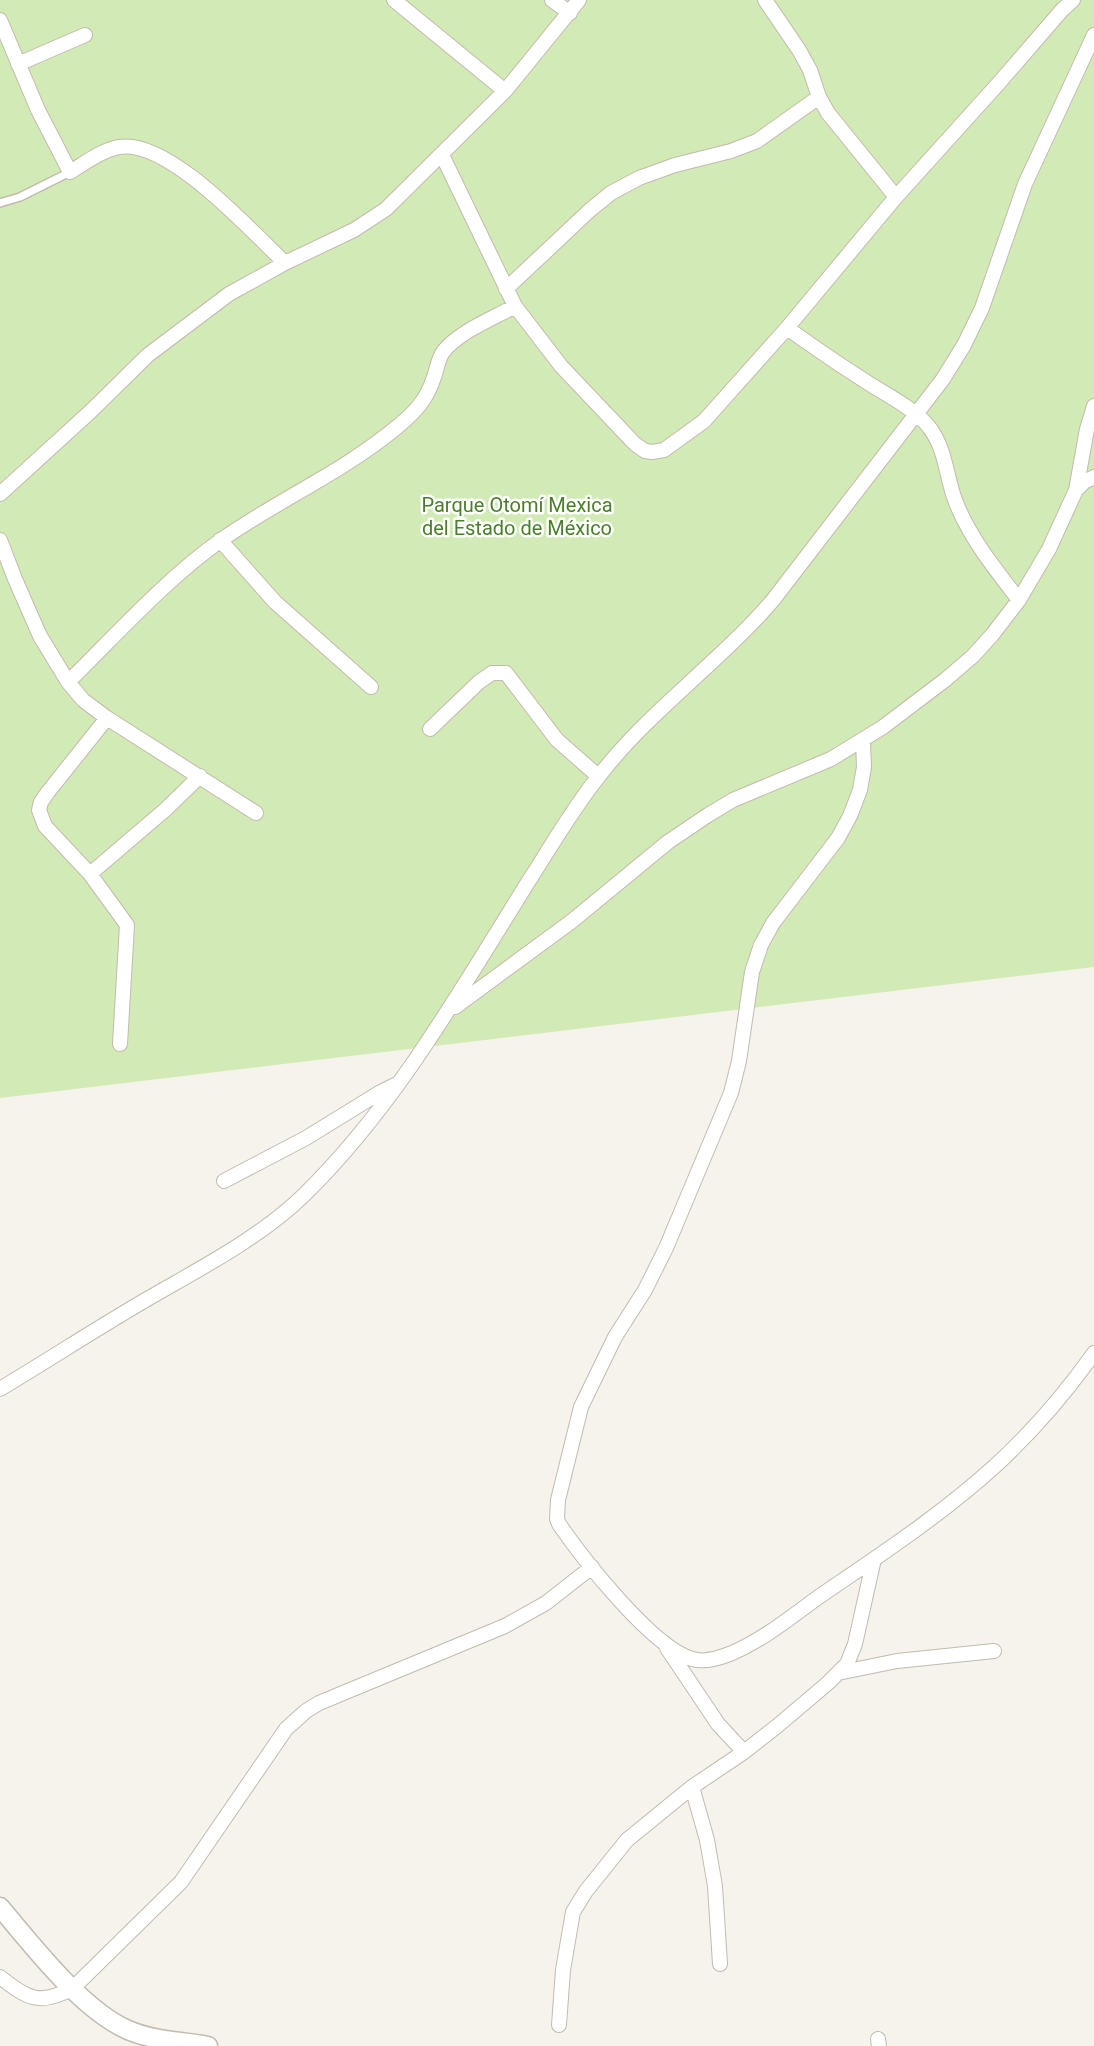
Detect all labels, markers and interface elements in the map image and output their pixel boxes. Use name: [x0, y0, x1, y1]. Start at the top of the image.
park label: Parque Otomí Mexica del Estado de México: [421, 493, 613, 540]

